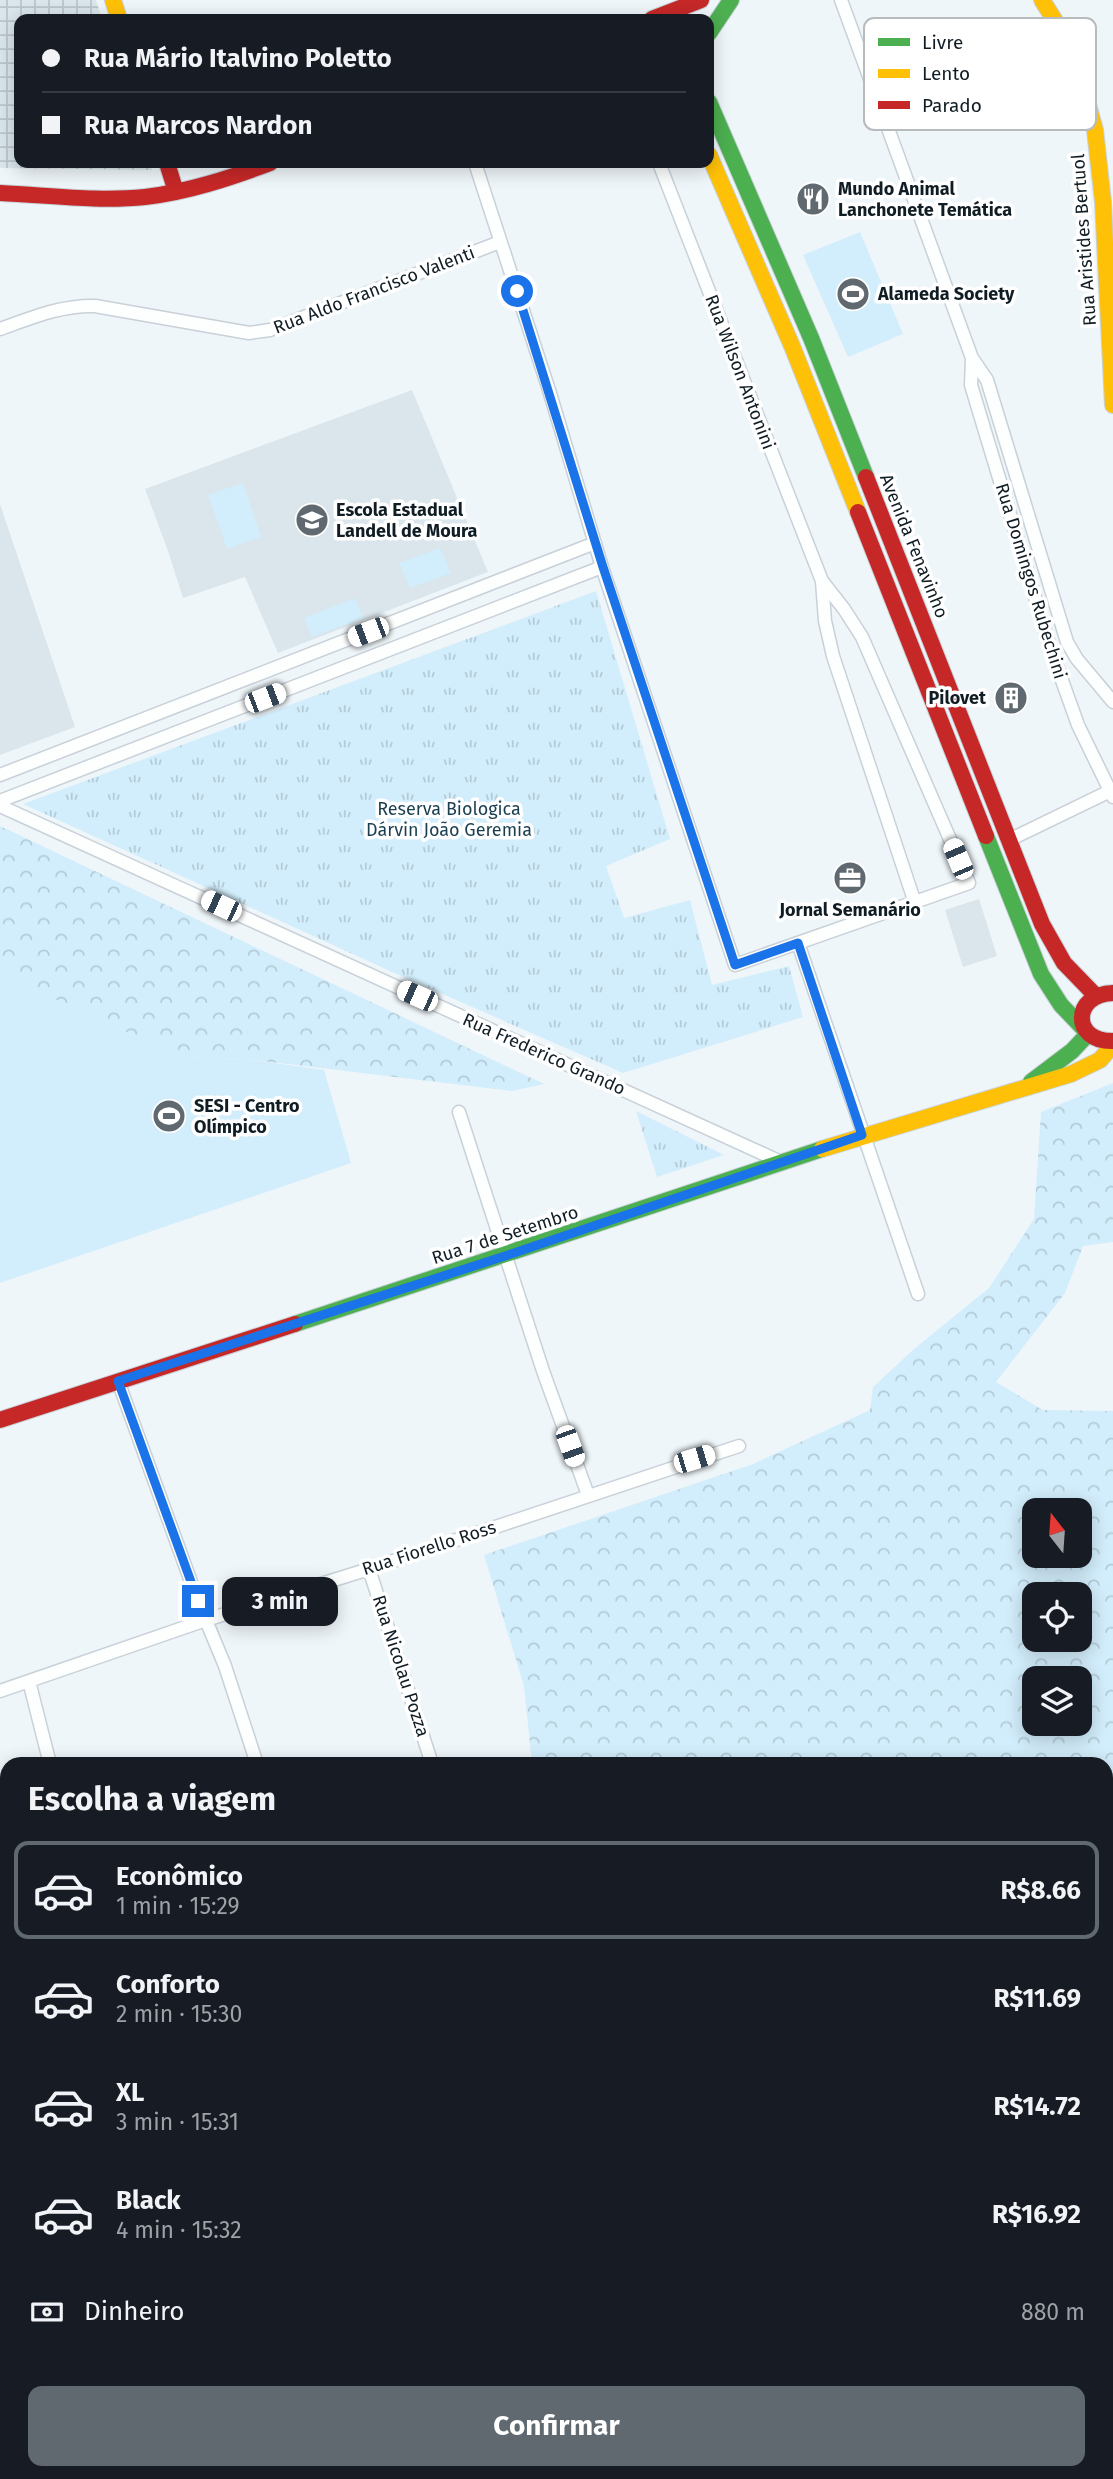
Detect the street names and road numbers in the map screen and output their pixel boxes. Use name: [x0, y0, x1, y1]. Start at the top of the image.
street label: Rua Aristides Bertuol: [1067, 153, 1101, 327]
street label: Rua Aldo Francisco Valenti: [270, 241, 478, 339]
street label: Rua Wilson Antonini: [700, 291, 780, 453]
street label: Avenida Fenavinho: [875, 471, 953, 621]
street label: Rua Domingos Rubechini: [991, 480, 1071, 682]
street label: Rua Frederico Grando: [459, 1008, 629, 1100]
street label: Rua 7 de Setembro: [429, 1201, 581, 1269]
street label: Rua Fiorello Ross: [359, 1516, 499, 1580]
street label: Rua Nicolau Pozza: [368, 1592, 434, 1740]

